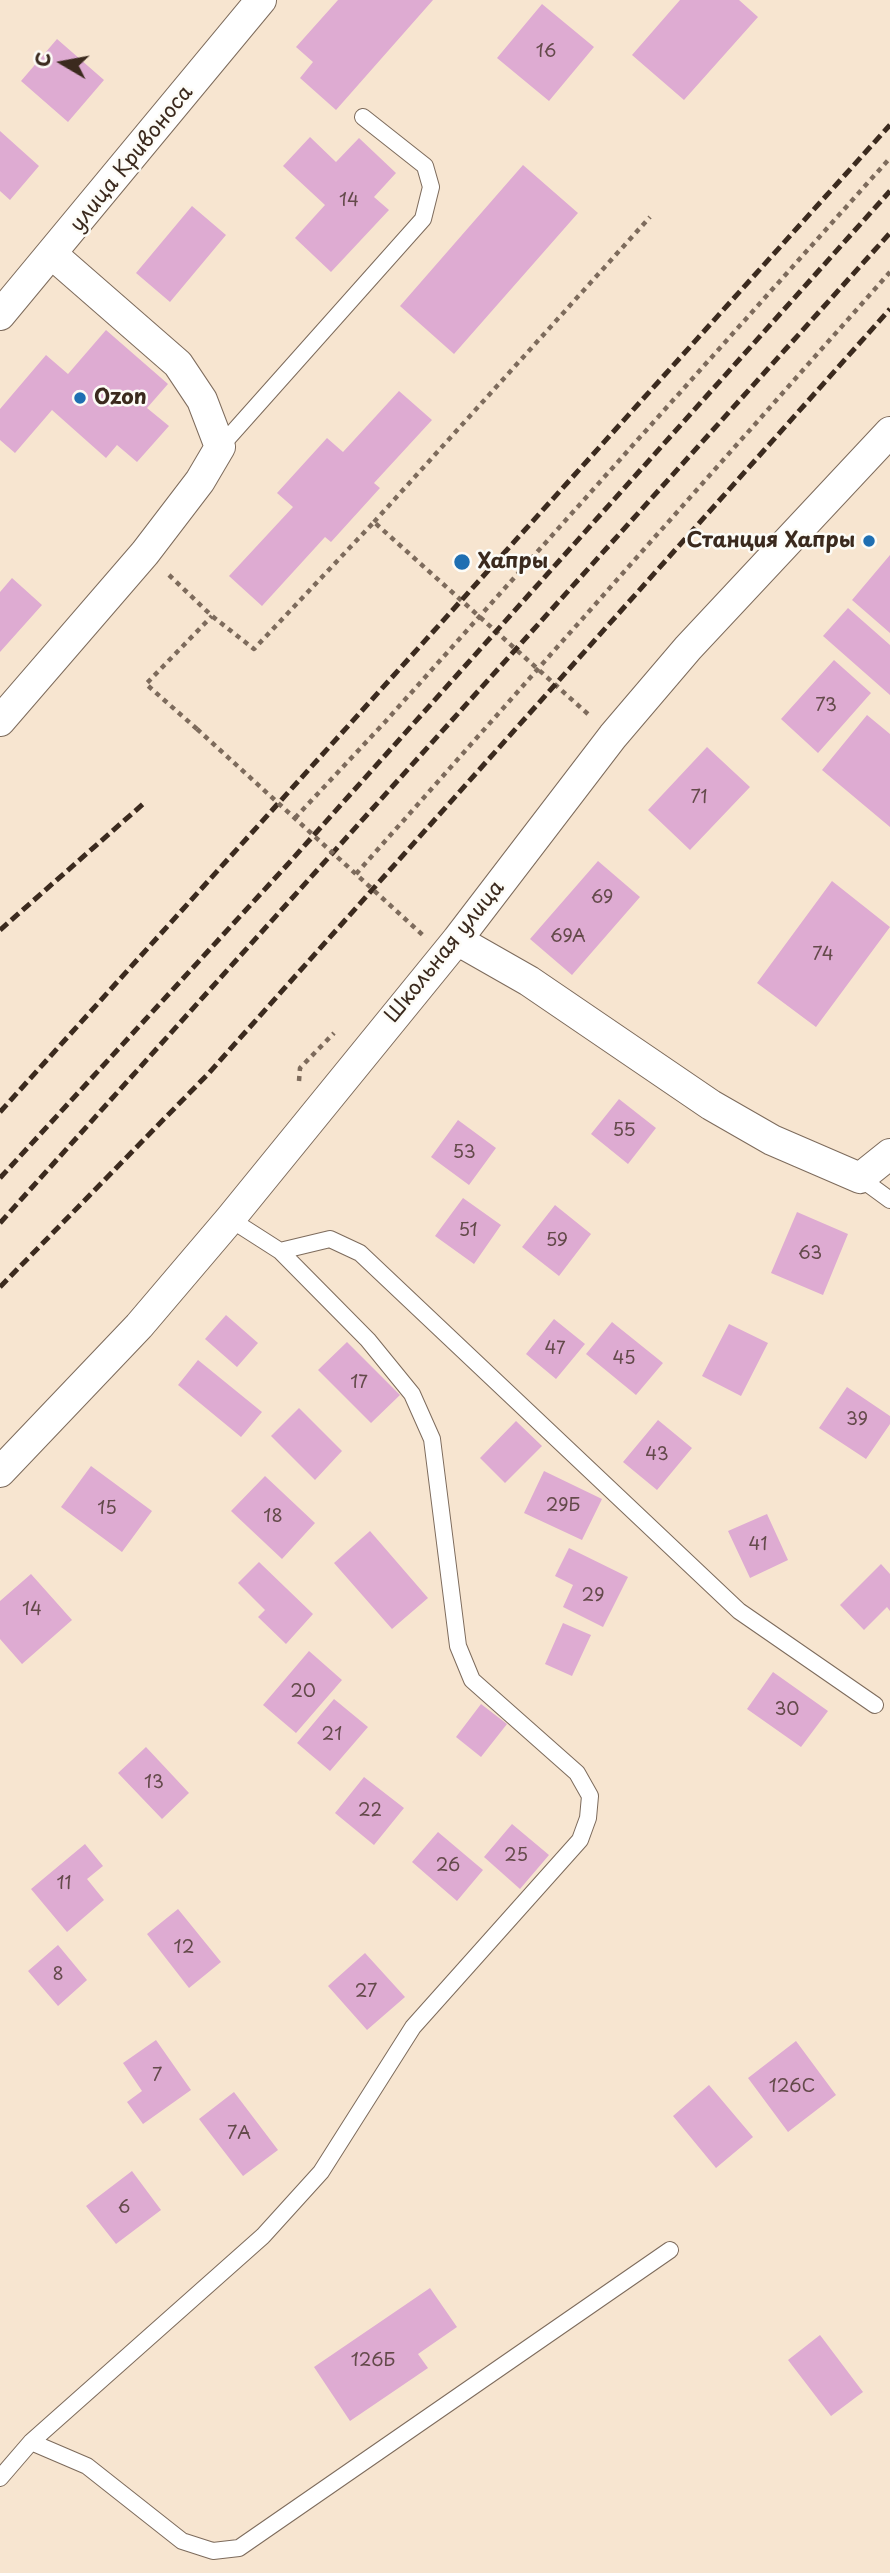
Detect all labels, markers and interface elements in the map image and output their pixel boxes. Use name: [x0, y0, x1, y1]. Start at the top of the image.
north arrow: [28, 28, 98, 98]
house number: 16: [536, 41, 556, 63]
text: С: [27, 50, 57, 69]
street label: улица Кривоноса: [65, 81, 199, 237]
house number: 14: [339, 190, 359, 212]
place label: Ozon: [94, 385, 147, 411]
marker: Ozon: [72, 390, 88, 406]
place label: Станция Хапры: [687, 528, 855, 554]
marker: Станция Хапры: [861, 533, 877, 549]
place label: Хапры: [478, 549, 548, 575]
marker: Хапры: [452, 552, 472, 572]
house number: 73: [815, 695, 837, 717]
house number: 71: [691, 787, 707, 809]
street label: Школьная улица: [380, 876, 510, 1028]
house number: 69: [591, 887, 613, 909]
house number: 69А: [550, 926, 586, 948]
house number: 74: [812, 944, 834, 966]
house number: 55: [612, 1120, 636, 1142]
house number: 53: [452, 1142, 476, 1164]
house number: 51: [458, 1220, 478, 1242]
house number: 59: [546, 1230, 568, 1252]
house number: 63: [798, 1243, 822, 1265]
house number: 47: [544, 1338, 566, 1360]
house number: 45: [613, 1348, 635, 1370]
house number: 17: [350, 1372, 368, 1394]
house number: 39: [846, 1409, 868, 1431]
house number: 43: [645, 1444, 669, 1466]
house number: 29Б: [546, 1495, 580, 1517]
house number: 15: [97, 1498, 117, 1520]
house number: 18: [263, 1506, 283, 1528]
house number: 41: [749, 1534, 767, 1556]
house number: 29: [582, 1585, 604, 1607]
house number: 14: [22, 1599, 42, 1621]
house number: 20: [290, 1681, 316, 1703]
house number: 30: [774, 1699, 800, 1721]
house number: 21: [322, 1724, 342, 1746]
house number: 13: [144, 1772, 164, 1794]
house number: 22: [358, 1800, 382, 1822]
house number: 25: [504, 1845, 528, 1867]
house number: 26: [436, 1855, 460, 1877]
house number: 11: [56, 1873, 72, 1895]
house number: 12: [174, 1937, 194, 1959]
house number: 8: [52, 1964, 64, 1986]
house number: 27: [355, 1981, 377, 2003]
house number: 7: [152, 2065, 162, 2087]
house number: 126С: [769, 2076, 815, 2098]
house number: 7А: [227, 2123, 251, 2145]
house number: 6: [118, 2197, 130, 2219]
house number: 126Б: [351, 2350, 395, 2372]

